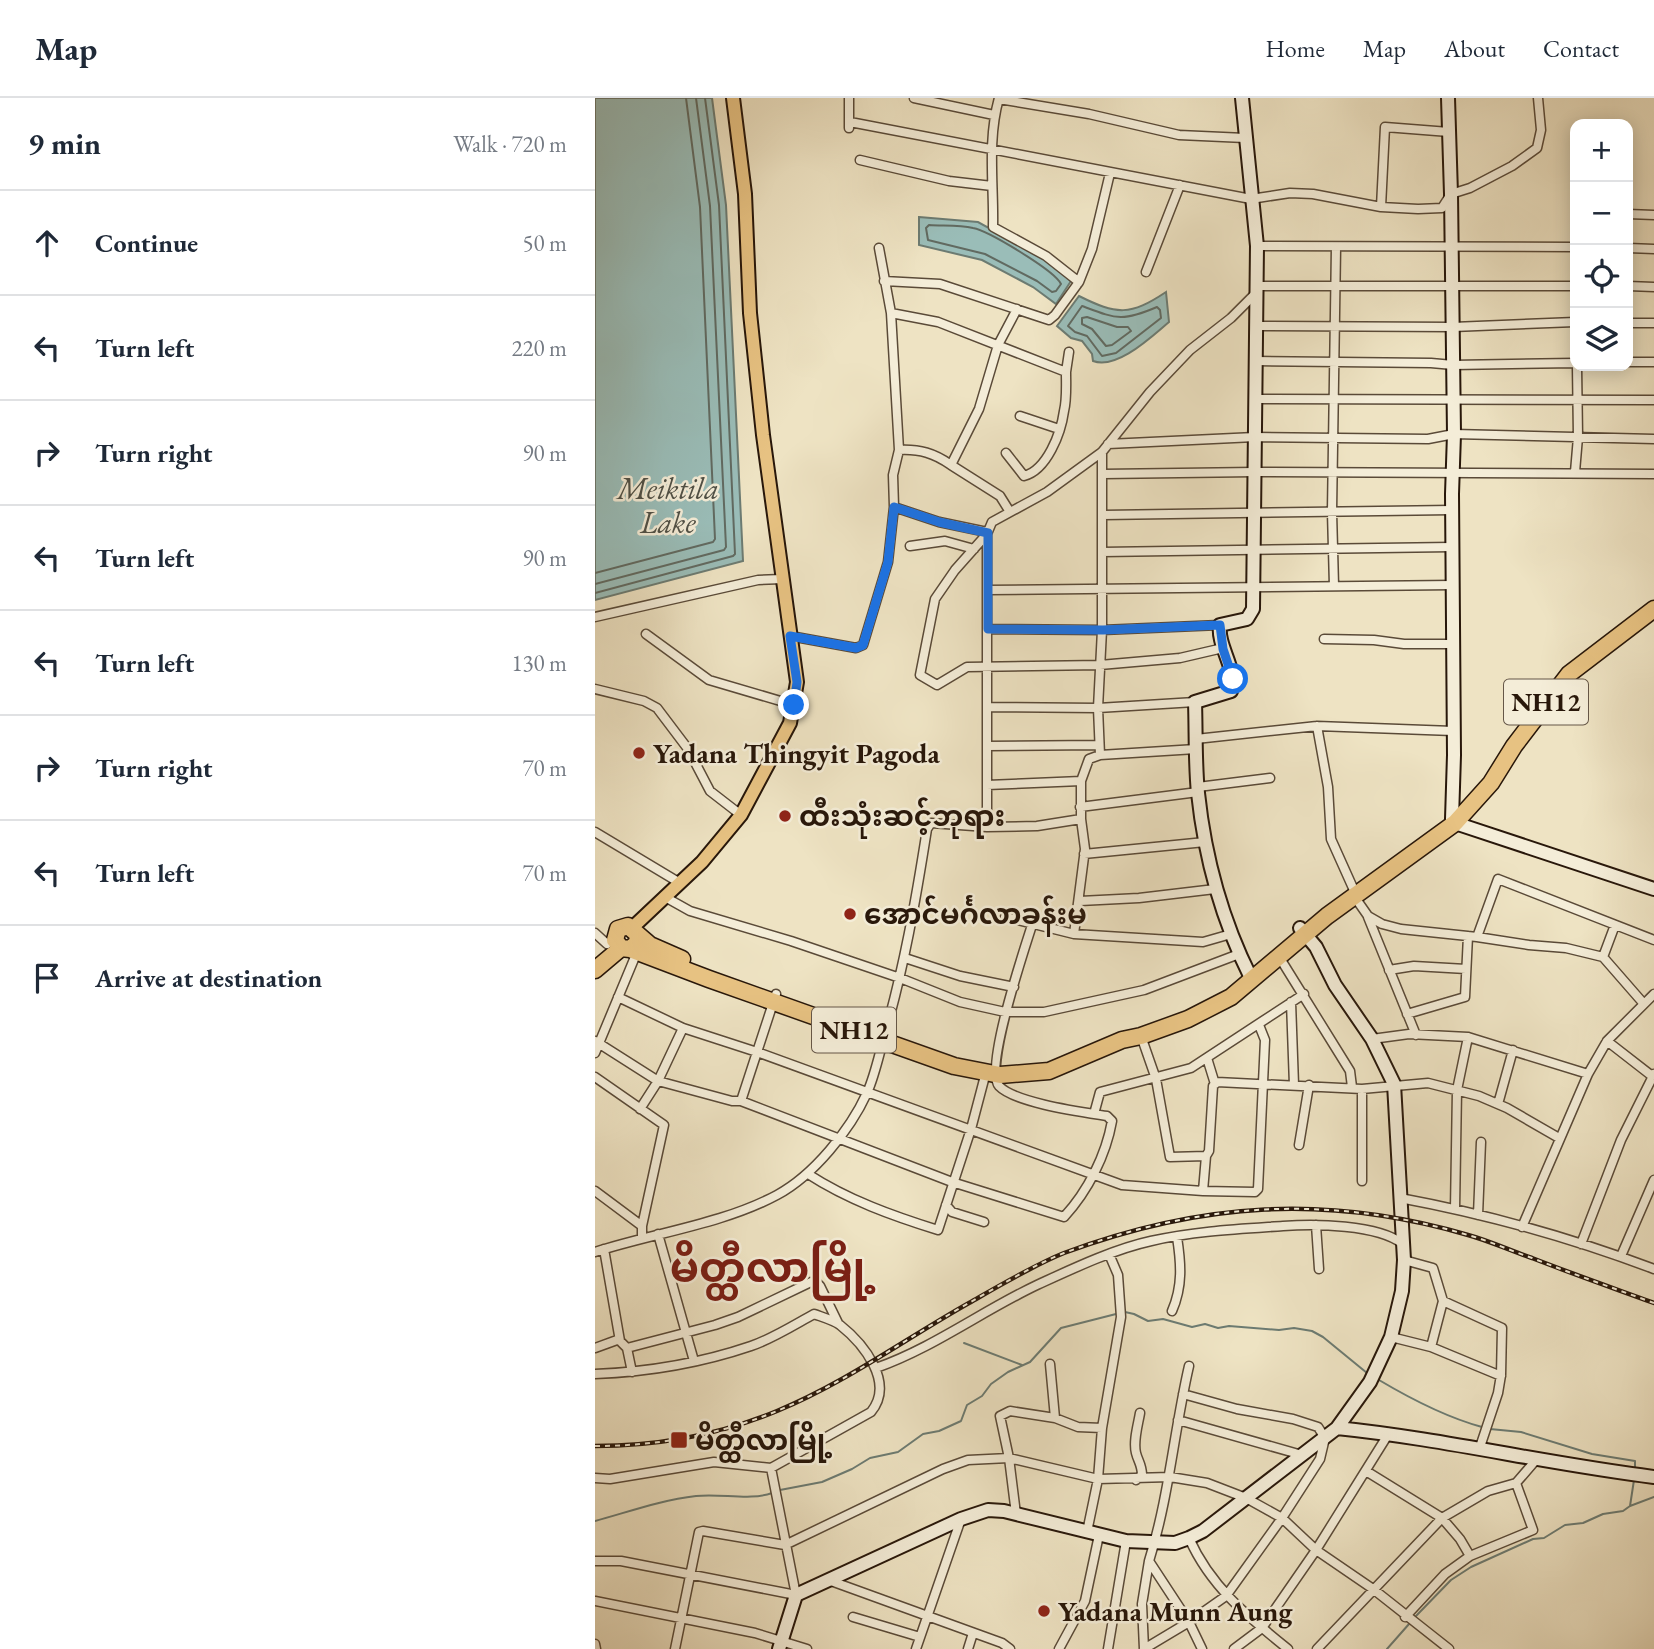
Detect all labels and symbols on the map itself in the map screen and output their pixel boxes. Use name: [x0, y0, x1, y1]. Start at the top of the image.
water label: Meiktila Lake: [615, 469, 719, 542]
route start: [1217, 663, 1248, 694]
road number: NH12: [1504, 680, 1588, 724]
route end: [778, 689, 809, 720]
place label: Yadana Thingyit Pagoda: [653, 735, 941, 771]
marker: Yadana Thingyit Pagoda: [631, 745, 647, 761]
place label: ထီးသုံးဆင့်ဘုရား: [799, 797, 1005, 839]
marker: ထီးသုံးဆင့်ဘုရား: [777, 808, 793, 824]
place label: အောင်မင်္ဂလာခန်းမ: [864, 895, 1087, 937]
marker: အောင်မင်္ဂလာခန်းမ: [842, 906, 858, 922]
road number: NH12: [812, 1007, 896, 1052]
district label: မိတ္ထီလာမြို့: [670, 1240, 876, 1301]
place label: မိတ္ထီလာမြို့: [695, 1421, 833, 1463]
marker: မိတ္ထီလာမြို့: [669, 1430, 689, 1450]
place label: Yadana Munn Aung: [1058, 1593, 1293, 1629]
marker: Yadana Munn Aung: [1036, 1603, 1052, 1619]

